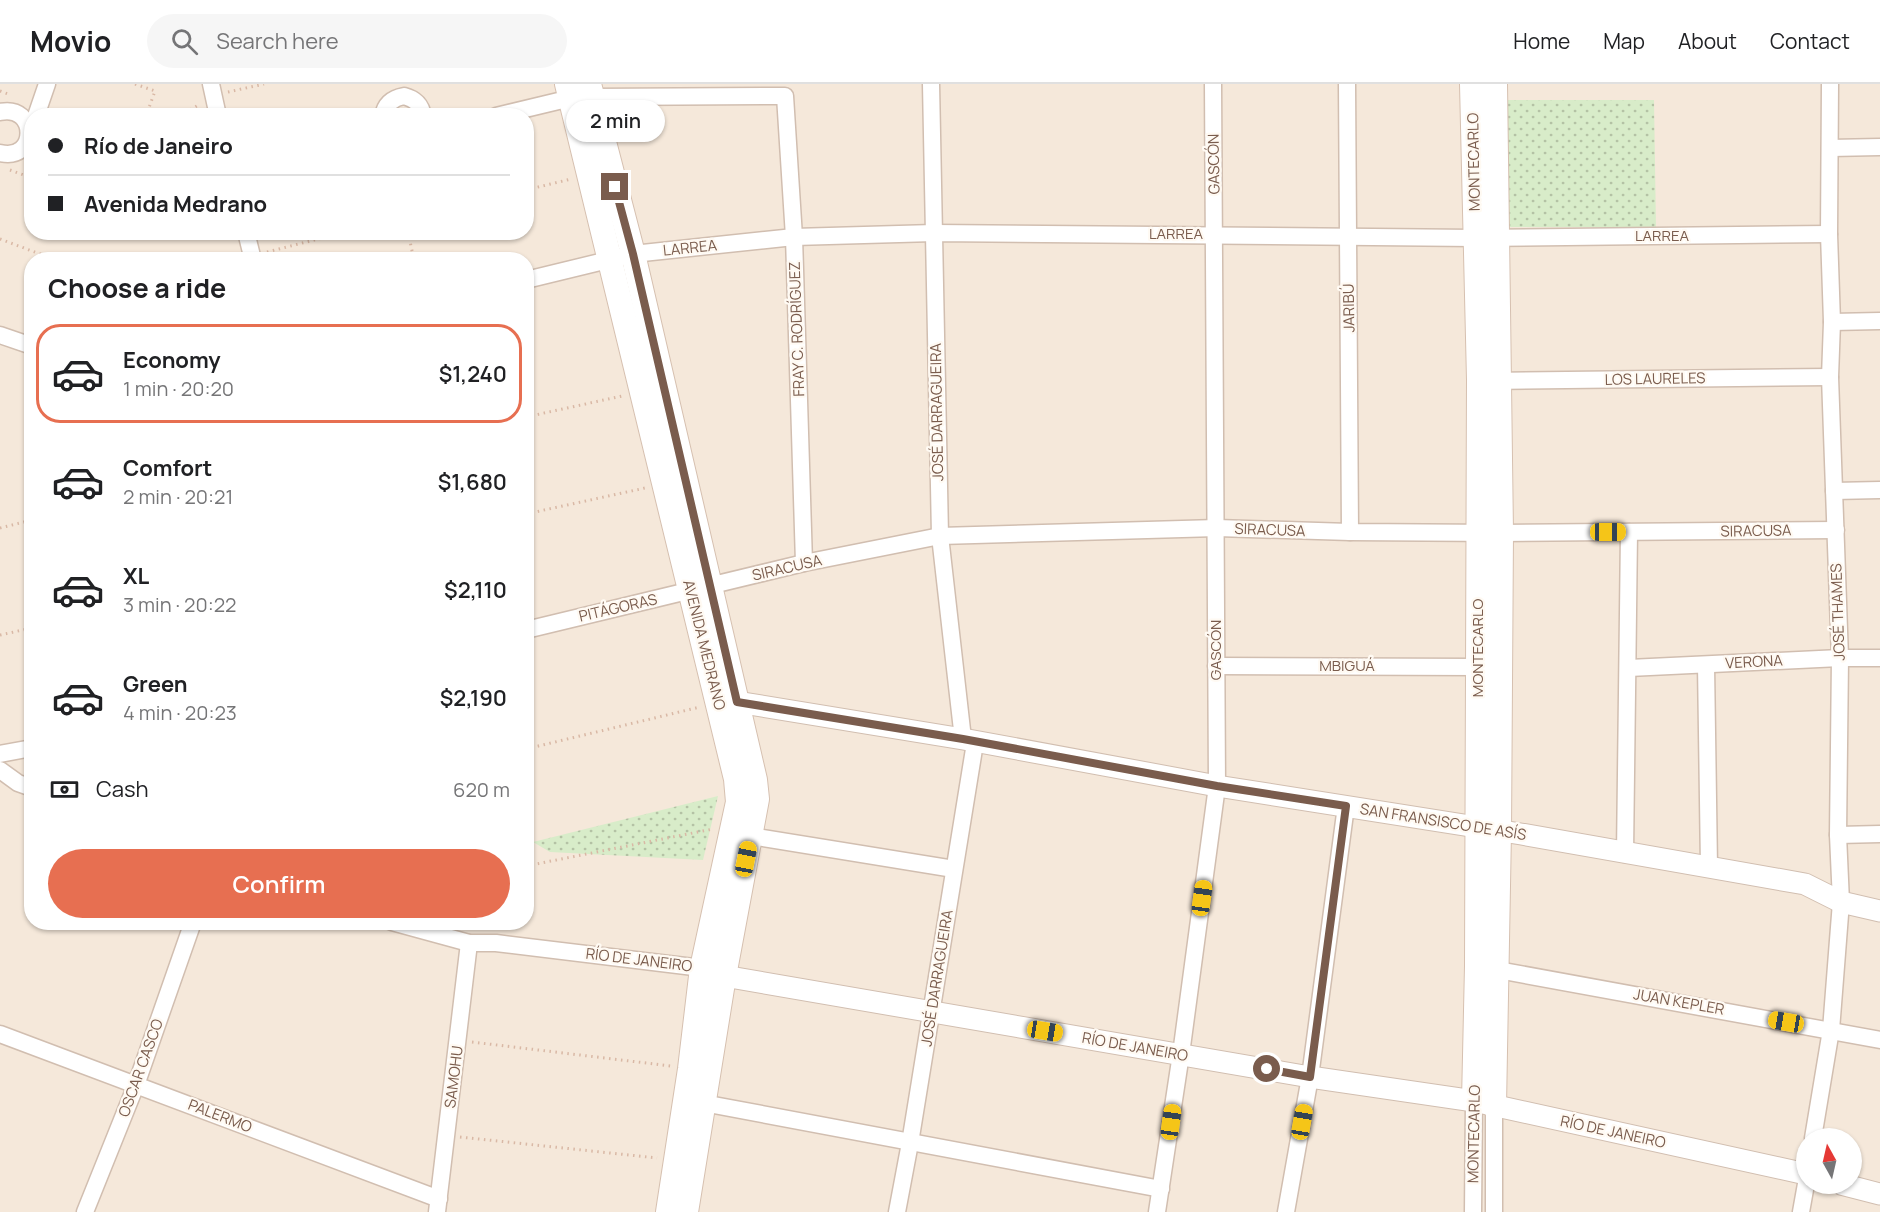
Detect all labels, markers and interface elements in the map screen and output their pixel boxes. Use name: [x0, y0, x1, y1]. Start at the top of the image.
search box: [147, 14, 567, 68]
text: Movio: [30, 22, 111, 60]
icon: search: [168, 25, 201, 58]
text: Search here: [216, 26, 339, 56]
text: Home: [1513, 27, 1570, 55]
text: Map: [1603, 27, 1645, 55]
text: About: [1678, 27, 1737, 55]
text: Contact: [1770, 27, 1850, 55]
callout: 2 min: [566, 100, 664, 142]
text: 2 min: [590, 107, 641, 134]
street label: MONTECARLO: [1462, 112, 1485, 211]
text: Río de Janeiro: [84, 131, 233, 161]
street label: GASCÓN: [1202, 134, 1225, 194]
route end: [601, 173, 628, 200]
text: Avenida Medrano: [84, 189, 267, 219]
street label: LARREA: [1149, 223, 1204, 244]
street label: LARREA: [1635, 225, 1690, 246]
street label: LARREA: [662, 234, 718, 261]
street label: FRAY C. RODRÍGUEZ: [784, 261, 809, 397]
text: Choose a ride: [48, 269, 226, 306]
street label: JARIBÚ: [1338, 283, 1359, 333]
street label: JOSÉ DARRAGUEIRA: [925, 342, 948, 481]
text: Economy: [123, 345, 221, 375]
icon: car: [51, 347, 105, 401]
text: $1,240: [439, 359, 507, 389]
street label: LOS LAURELES: [1604, 367, 1706, 390]
text: 1 min · 20:20: [123, 375, 234, 402]
text: Comfort: [123, 453, 212, 483]
icon: car: [51, 455, 105, 509]
text: $1,680: [438, 467, 507, 497]
text: 2 min · 20:21: [123, 483, 233, 510]
street label: SIRACUSA: [1234, 518, 1306, 541]
street label: SIRACUSA: [1720, 519, 1792, 542]
car: [1590, 523, 1626, 541]
street label: SIRACUSA: [750, 549, 824, 586]
text: XL: [123, 561, 149, 591]
icon: car: [51, 563, 105, 617]
street label: JOSÉ THAMES: [1825, 563, 1850, 661]
text: $2,110: [444, 575, 507, 605]
street label: AVENIDA MEDRANO: [678, 578, 731, 712]
street label: PITÁGORAS: [577, 588, 659, 627]
text: 3 min · 20:22: [123, 591, 236, 618]
street label: MONTECARLO: [1467, 599, 1488, 697]
street label: GASCÓN: [1205, 620, 1226, 680]
street label: VERONA: [1725, 649, 1784, 673]
street label: MBIGUÁ: [1319, 655, 1375, 676]
text: Green: [123, 669, 188, 699]
icon: car: [51, 671, 105, 725]
text: $2,190: [440, 683, 507, 713]
text: 4 min · 20:23: [123, 699, 237, 726]
icon: cash: [48, 773, 81, 806]
text: Cash: [96, 774, 149, 804]
text: 620 m: [453, 776, 510, 803]
street label: SAN FRANSISCO DE ASÍS: [1358, 798, 1528, 845]
car: [734, 840, 758, 878]
button: Confirm: [48, 849, 510, 918]
car: [1191, 879, 1213, 917]
street label: JOSÉ DARRAGUEIRA: [915, 908, 958, 1048]
street label: RÍO DE JANEIRO: [585, 943, 694, 976]
street label: JUAN KEPLER: [1632, 983, 1726, 1020]
car: [1767, 1010, 1805, 1034]
street label: OSCAR CASCO: [113, 1016, 168, 1120]
car: [1026, 1019, 1064, 1043]
street label: RÍO DE JANEIRO: [1080, 1027, 1190, 1066]
street label: SAMOHU: [439, 1044, 468, 1109]
route start: [1253, 1055, 1280, 1082]
street label: MONTECARLO: [1462, 1084, 1485, 1183]
street label: PALERMO: [185, 1094, 255, 1137]
car: [1160, 1103, 1182, 1141]
car: [1290, 1103, 1314, 1141]
street label: RÍO DE JANEIRO: [1558, 1110, 1668, 1153]
north arrow: [1796, 1128, 1862, 1194]
map controls: [1796, 1128, 1862, 1194]

